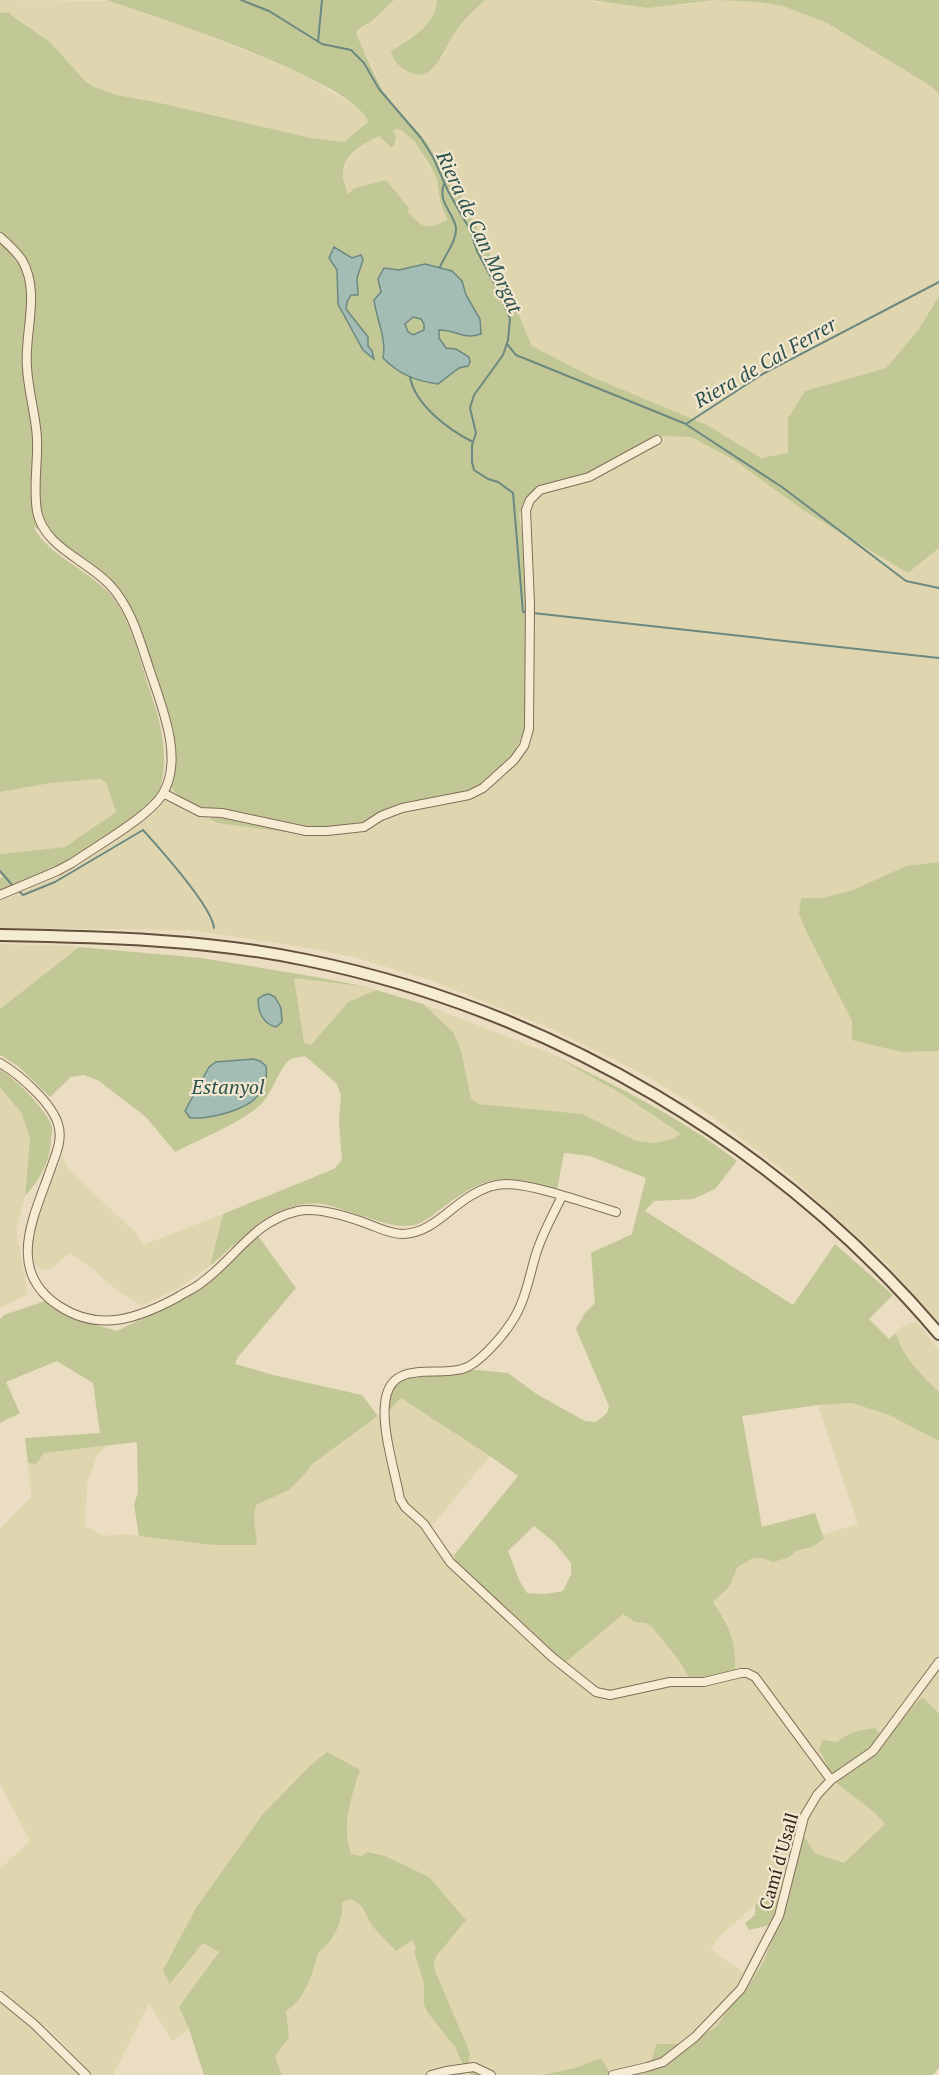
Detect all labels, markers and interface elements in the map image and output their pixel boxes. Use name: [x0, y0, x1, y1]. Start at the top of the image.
water label: Riera de Can Morgat: [430, 146, 530, 319]
water label: Riera de Cal Ferrer: [688, 310, 842, 414]
water label: Estanyol: [191, 1073, 265, 1100]
street label: Camí d'Usall: [753, 1810, 803, 1912]

